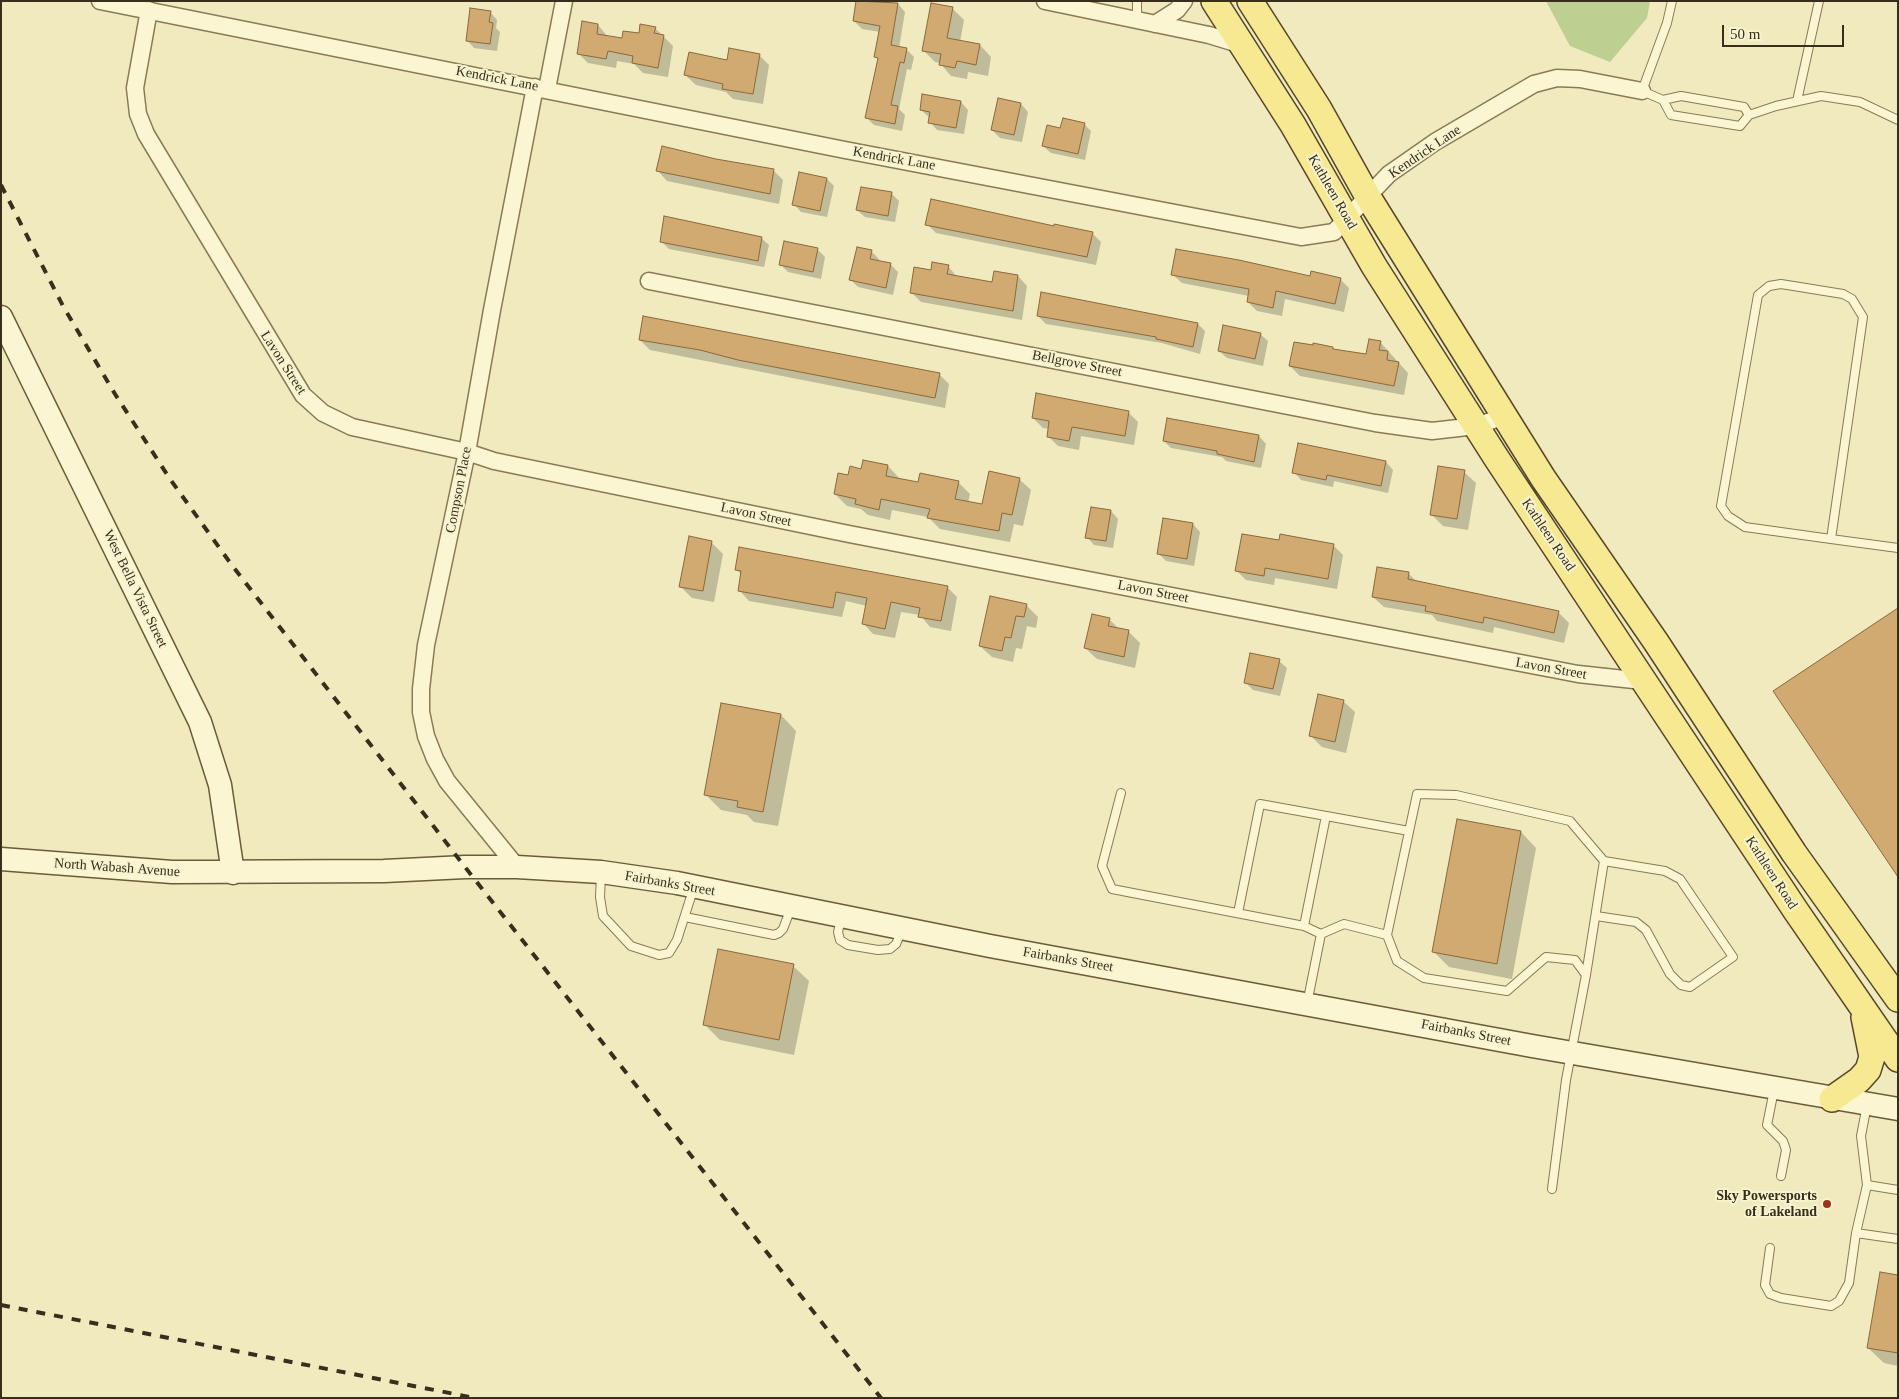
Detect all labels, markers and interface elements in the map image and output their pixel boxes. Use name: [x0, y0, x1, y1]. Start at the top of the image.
scale bar: [1724, 15, 1846, 47]
text: 50 m: [1730, 26, 1760, 42]
street label: Kendrick Lane: [454, 63, 540, 95]
street label: Kendrick Lane: [1386, 122, 1464, 182]
street label: Kendrick Lane: [851, 143, 937, 175]
street label: Kathleen Road: [1304, 152, 1360, 232]
street label: Lavon Street: [256, 328, 310, 398]
street label: Bellgrove Street: [1031, 347, 1123, 381]
street label: Compson Place: [442, 445, 476, 535]
street label: Kathleen Road: [1518, 496, 1578, 574]
street label: Lavon Street: [719, 499, 793, 531]
street label: West Bella Vista Street: [99, 527, 171, 651]
street label: Lavon Street: [1116, 577, 1190, 607]
street label: Lavon Street: [1514, 654, 1588, 684]
street label: Kathleen Road: [1741, 833, 1801, 913]
street label: North Wabash Avenue: [54, 855, 180, 881]
street label: Fairbanks Street: [624, 868, 716, 900]
street label: Fairbanks Street: [1022, 944, 1114, 976]
street label: Fairbanks Street: [1420, 1016, 1512, 1050]
place label: Sky Powersports of Lakeland: [1716, 1188, 1817, 1220]
marker: Sky Powersports of Lakeland: [1821, 1198, 1833, 1210]

